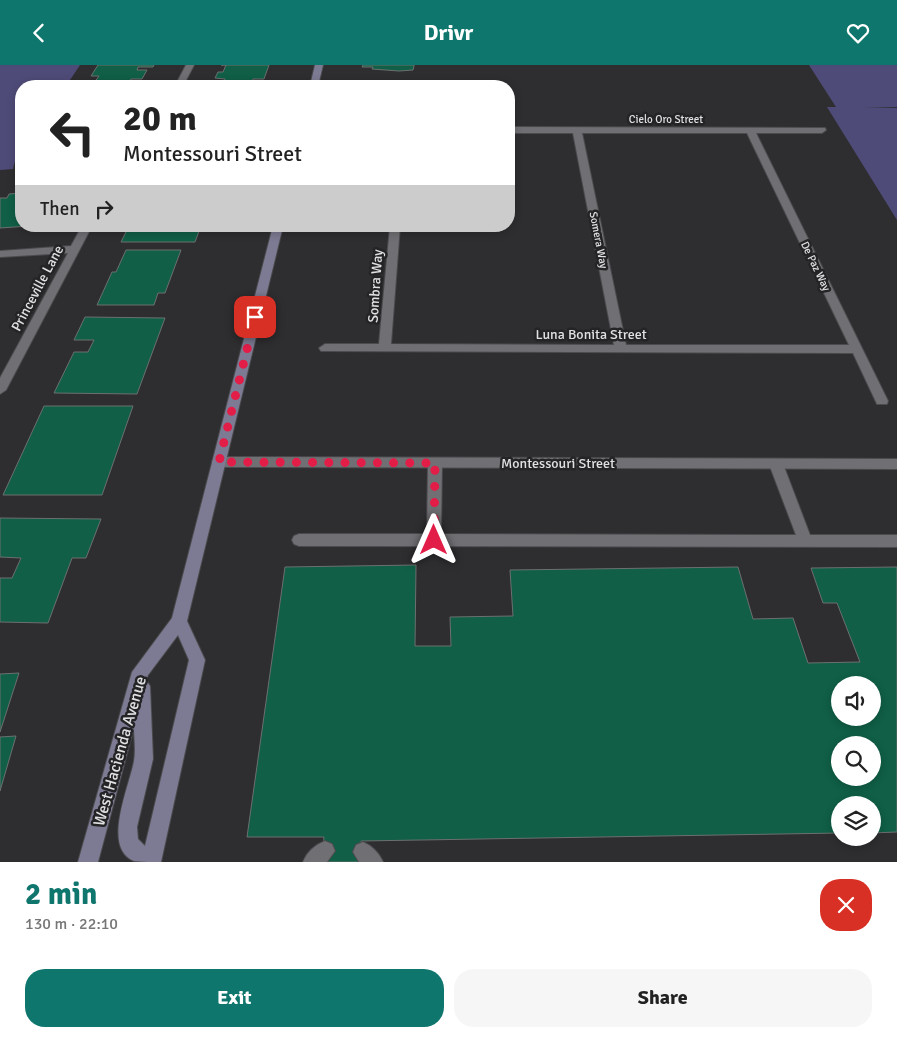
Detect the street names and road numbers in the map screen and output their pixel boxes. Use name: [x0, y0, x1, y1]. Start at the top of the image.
street label: Cielo Oro Street: [629, 113, 703, 126]
street label: Somera Way: [587, 211, 611, 270]
street label: De Paz Way: [798, 239, 833, 294]
street label: Princeville Lane: [8, 242, 67, 334]
street label: Sombra Way: [364, 248, 387, 323]
street label: Luna Bonita Street: [535, 326, 647, 343]
street label: Montessouri Street: [501, 455, 615, 472]
street label: West Hacienda Avenue: [89, 674, 151, 828]

